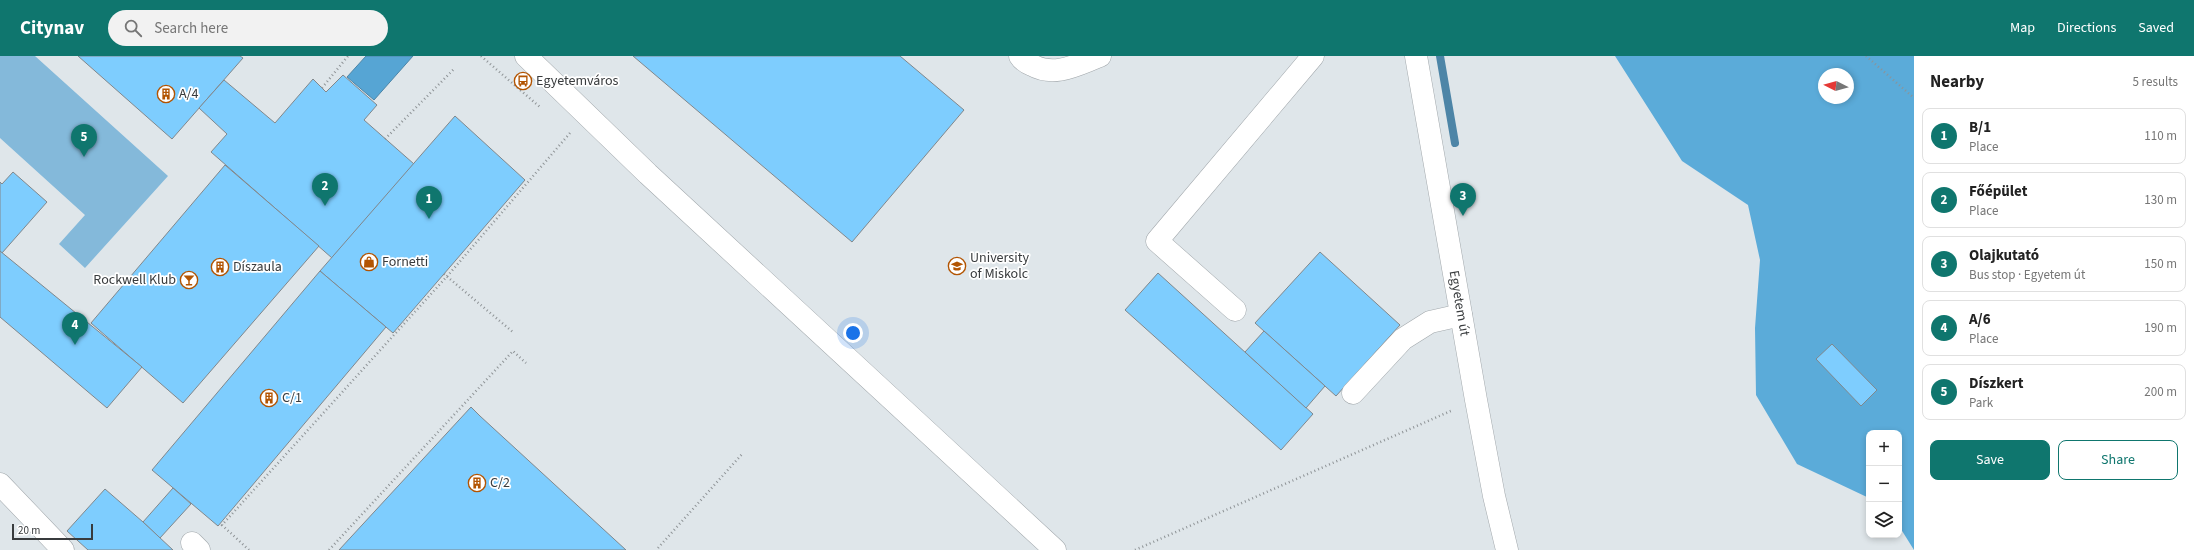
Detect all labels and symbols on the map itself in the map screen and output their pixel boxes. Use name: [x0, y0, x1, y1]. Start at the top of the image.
north arrow: [1818, 68, 1854, 104]
bus stop icon: Egyetemváros: [513, 71, 533, 91]
place label: Egyetemváros: [536, 71, 619, 91]
building icon: A/4: [156, 84, 176, 104]
place label: A/4: [179, 84, 199, 104]
pin: 5: [71, 124, 97, 157]
pin: 2: [312, 173, 338, 206]
pin: 3: [1450, 183, 1476, 216]
pin: 1: [416, 186, 442, 219]
place label: University of Miskolc: [970, 248, 1029, 284]
shop icon: Fornetti: [359, 252, 379, 272]
place label: Fornetti: [382, 252, 428, 272]
school or university icon: University of Miskolc: [947, 256, 967, 276]
building icon: Díszaula: [210, 257, 230, 277]
place label: Díszaula: [233, 257, 282, 277]
street label: Egyetem út: [1444, 269, 1475, 338]
place label: Rockwell Klub: [93, 270, 176, 290]
bar icon: Rockwell Klub: [179, 270, 199, 290]
pin: 4: [62, 312, 88, 345]
your location: [843, 323, 863, 343]
building icon: C/1: [259, 388, 279, 408]
place label: C/1: [282, 388, 302, 408]
building icon: C/2: [467, 473, 487, 493]
place label: C/2: [490, 473, 510, 493]
scale bar: [12, 522, 93, 541]

